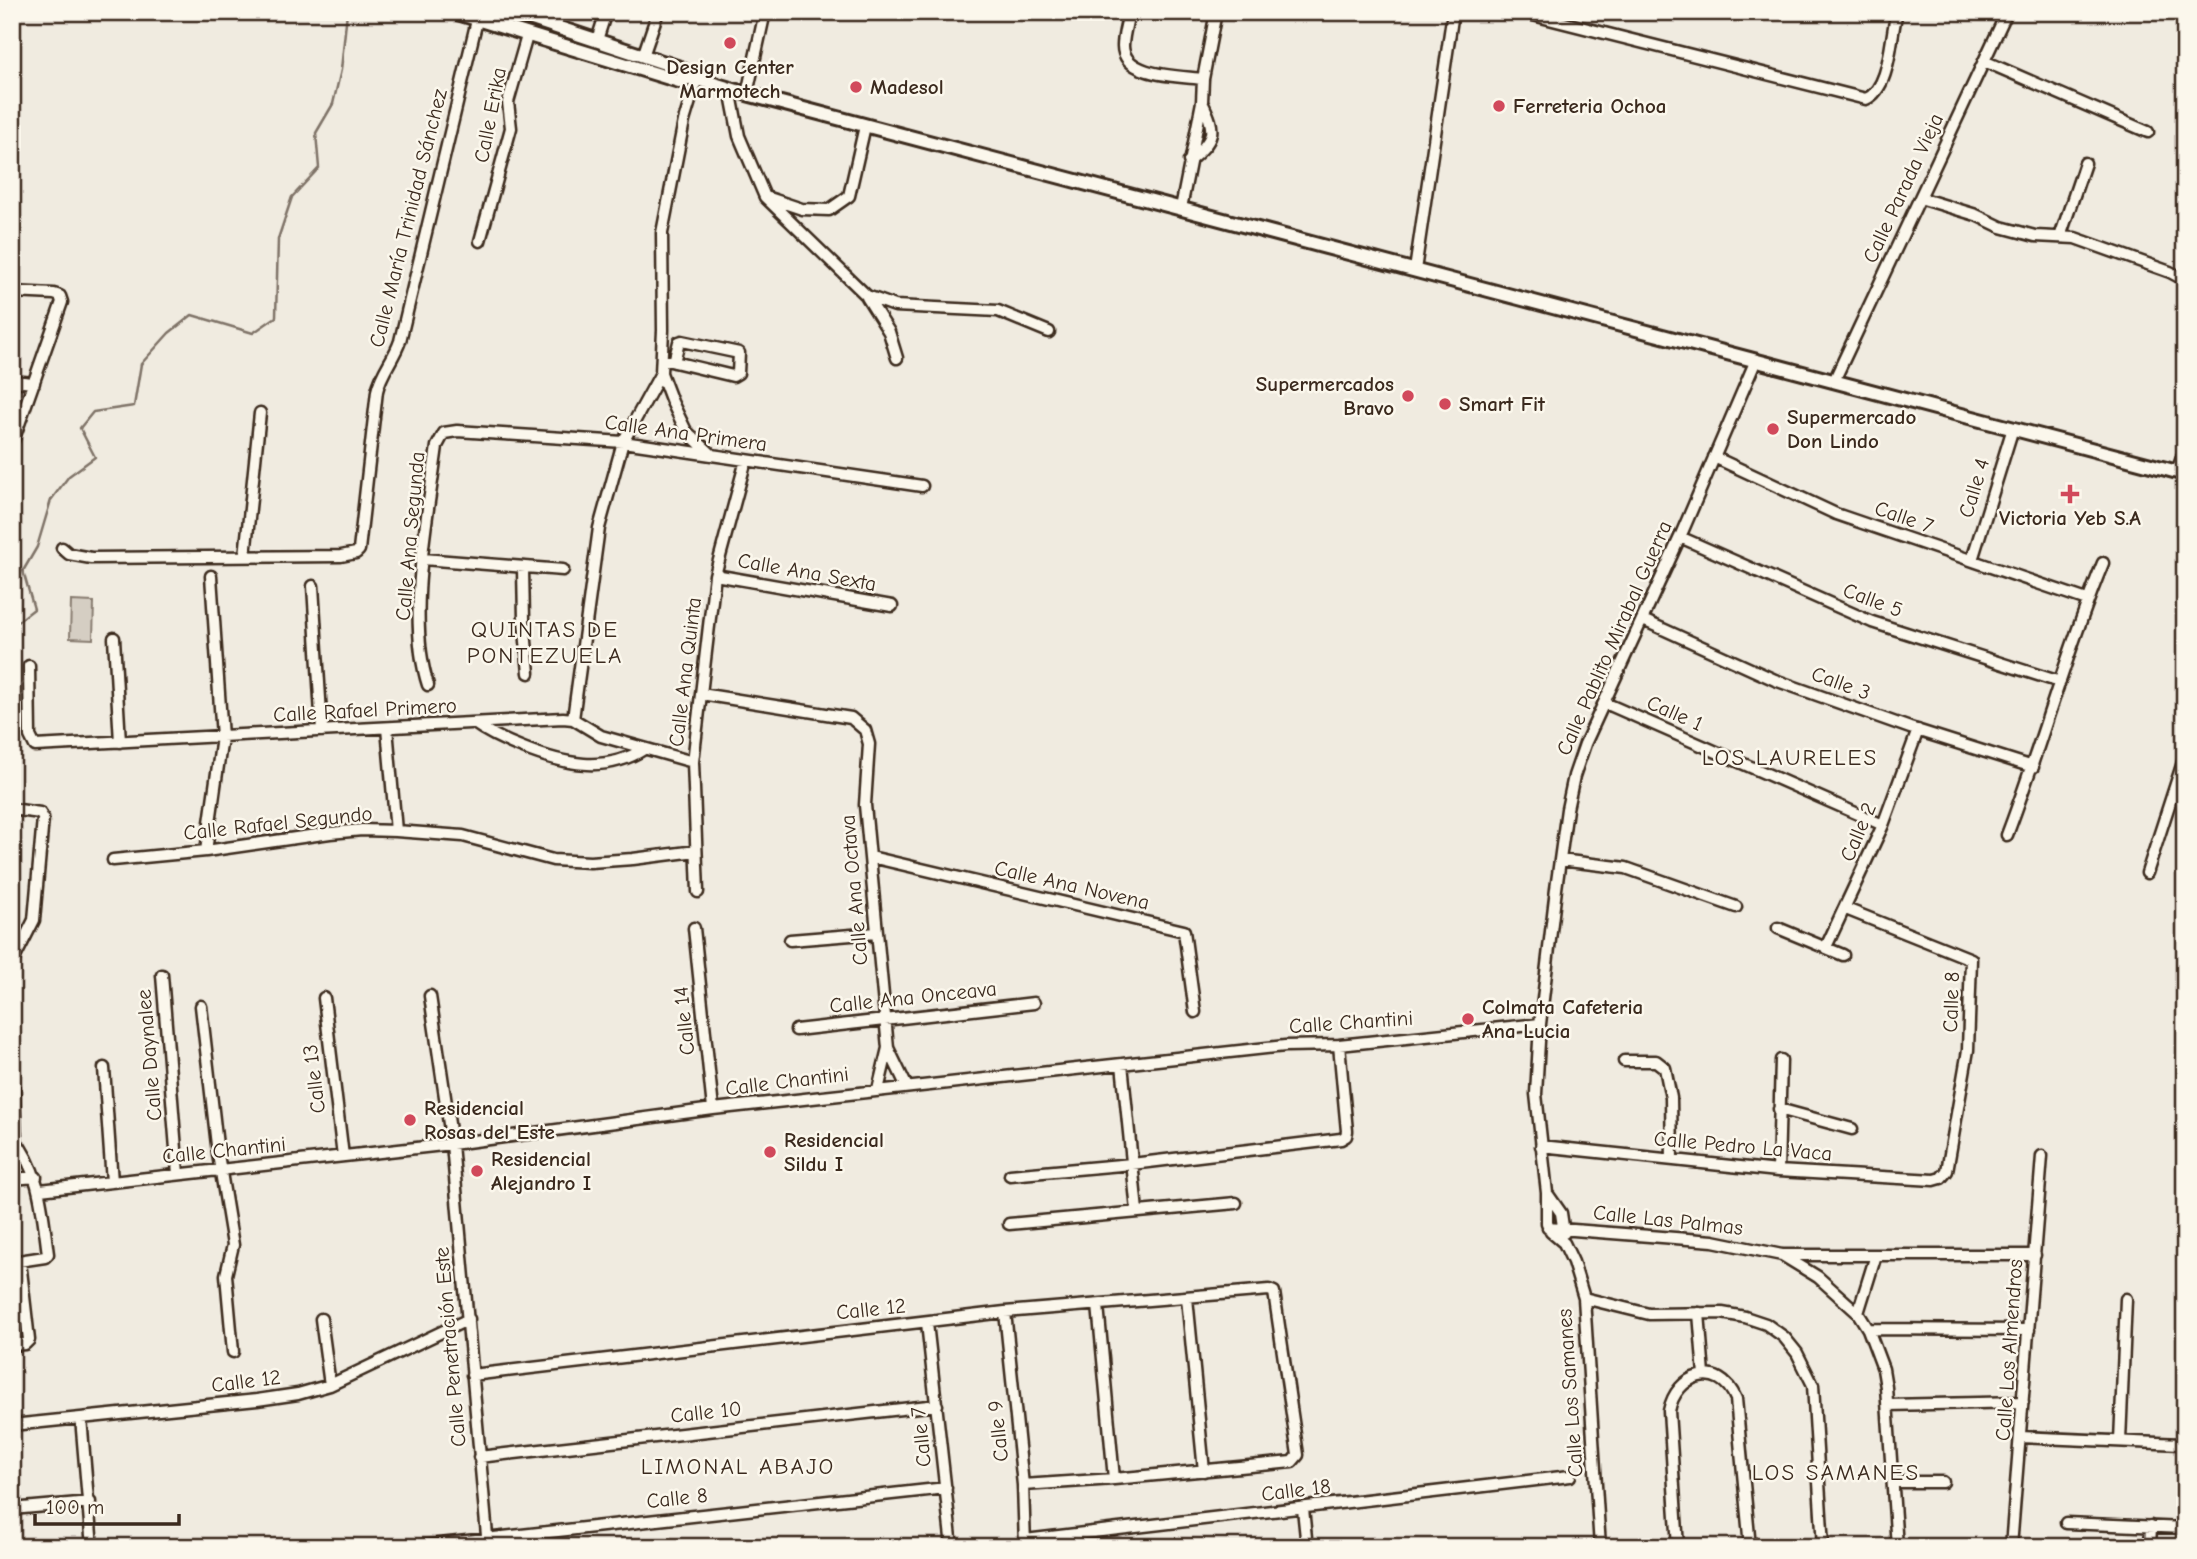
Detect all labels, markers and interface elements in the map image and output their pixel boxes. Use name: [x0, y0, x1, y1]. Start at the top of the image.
marker: Design Center Marmotech: [722, 35, 738, 51]
place label: Design Center Marmotech: [666, 55, 794, 103]
street label: Calle Erika: [469, 65, 511, 165]
place label: Madesol: [870, 75, 944, 99]
marker: Madesol: [848, 79, 864, 95]
street label: Calle María Trinidad Sánchez: [364, 86, 452, 350]
place label: Ferreteria Ochoa: [1513, 94, 1666, 118]
marker: Ferreteria Ochoa: [1491, 98, 1507, 114]
street label: Calle Parada Vieja: [1858, 109, 1948, 267]
place label: Supermercados Bravo: [1256, 372, 1394, 420]
marker: Supermercados Bravo: [1400, 388, 1416, 404]
place label: Smart Fit: [1459, 392, 1546, 416]
marker: Smart Fit: [1437, 396, 1453, 412]
place label: Supermercado Don Lindo: [1787, 405, 1916, 453]
street label: Calle Ana Primera: [603, 410, 769, 456]
marker: Supermercado Don Lindo: [1765, 421, 1781, 437]
street label: Calle Ana Segunda: [391, 450, 429, 622]
street label: Calle 4: [1954, 455, 1994, 521]
marker: Victoria Yeb S.A: [2062, 486, 2078, 502]
street label: Calle 7: [1872, 496, 1937, 538]
place label: Victoria Yeb S.A: [1999, 506, 2141, 530]
street label: Calle Pablito Mirabal Guerra: [1551, 517, 1677, 759]
street label: Calle Ana Sexta: [736, 548, 878, 596]
street label: Calle 5: [1840, 578, 1906, 622]
street label: Calle Ana Quinta: [664, 596, 706, 748]
district label: QUINTAS DE PONTEZUELA: [467, 616, 623, 669]
street label: Calle 3: [1808, 661, 1874, 705]
street label: Calle 1: [1643, 690, 1707, 736]
street label: Calle Rafael Primero: [273, 693, 457, 727]
district label: LOS LAURELES: [1702, 744, 1878, 771]
street label: Calle 2: [1835, 799, 1881, 865]
street label: Calle Rafael Segundo: [182, 801, 374, 845]
street label: Calle Ana Octava: [835, 814, 873, 966]
street label: Calle Ana Novena: [992, 856, 1152, 914]
street label: Calle 8: [1938, 971, 1964, 1033]
street label: Calle Ana Onceava: [828, 976, 998, 1018]
street label: Calle 14: [668, 985, 700, 1057]
street label: Calle Daynalee: [131, 988, 167, 1122]
place label: Colmata Cafeteria Ana Lucia: [1482, 995, 1643, 1043]
street label: Calle Chantini: [1288, 1006, 1414, 1038]
marker: Colmata Cafeteria Ana Lucia: [1460, 1011, 1476, 1027]
street label: Calle 13: [298, 1043, 330, 1115]
street label: Calle Chantini: [724, 1062, 850, 1100]
place label: Residencial Rosas del Este: [424, 1096, 555, 1144]
marker: Residencial Rosas del Este: [402, 1112, 418, 1128]
street label: Calle Pedro La Vaca: [1653, 1126, 1833, 1166]
place label: Residencial Sildu I: [784, 1128, 884, 1176]
street label: Calle Chantini: [161, 1132, 287, 1168]
marker: Residencial Sildu I: [762, 1144, 778, 1160]
place label: Residencial Alejandro I: [491, 1147, 591, 1195]
marker: Residencial Alejandro I: [469, 1163, 485, 1179]
street label: Calle Las Palmas: [1592, 1200, 1744, 1240]
street label: Calle Penetración Este: [429, 1246, 471, 1448]
street label: Calle Los Almendros: [1991, 1258, 2027, 1442]
street label: Calle 12: [835, 1293, 907, 1325]
street label: Calle Los Samanes: [1552, 1308, 1588, 1478]
street label: Calle 12: [210, 1365, 282, 1397]
street label: Calle 10: [669, 1396, 743, 1428]
street label: Calle 9: [983, 1399, 1013, 1463]
street label: Calle 7: [906, 1406, 936, 1468]
district label: LIMONAL ABAJO: [641, 1453, 835, 1480]
district label: LOS SAMANES: [1752, 1459, 1920, 1486]
street label: Calle 18: [1260, 1474, 1332, 1506]
scale bar: [35, 1482, 178, 1526]
street label: Calle 8: [645, 1483, 709, 1513]
text: 100 m: [46, 1495, 104, 1519]

